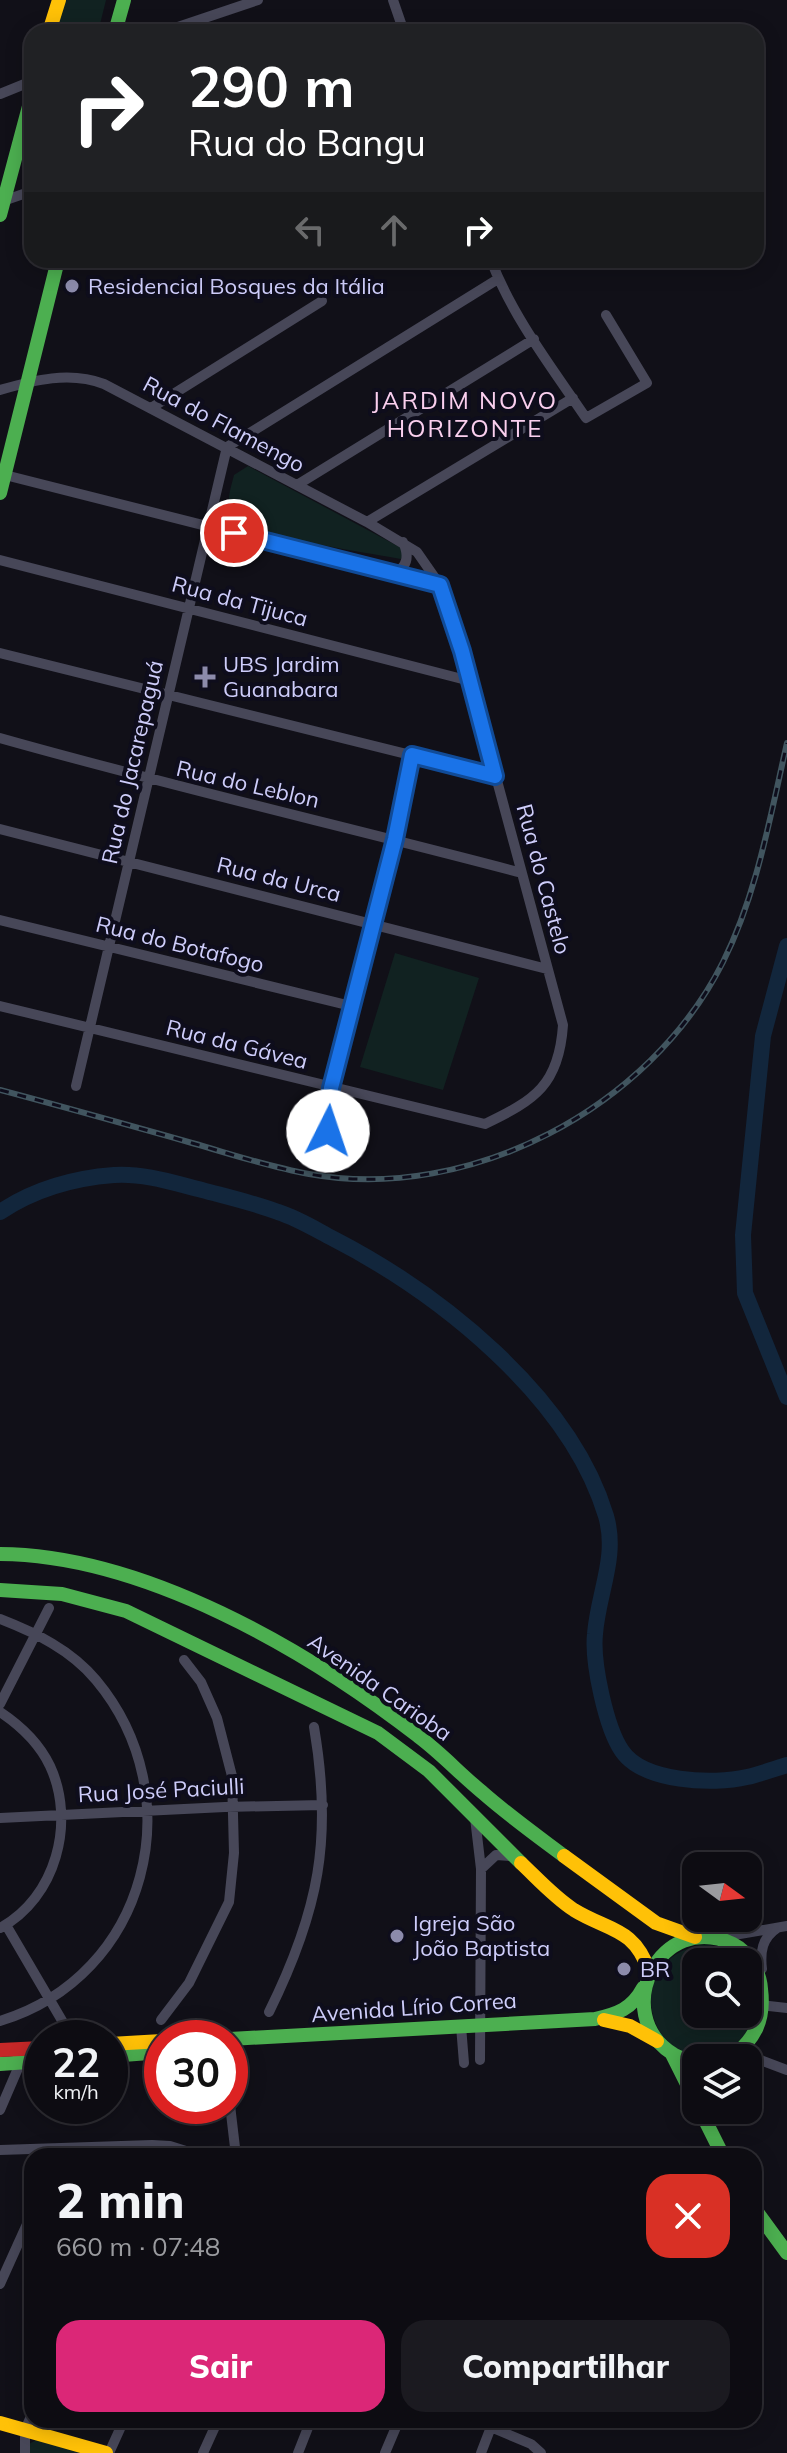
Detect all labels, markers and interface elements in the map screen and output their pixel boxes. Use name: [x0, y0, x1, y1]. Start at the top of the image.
text: 290 m: [188, 51, 355, 121]
icon: right: [56, 56, 160, 160]
text: Rua do Bangu: [188, 120, 426, 165]
icon: left: [288, 208, 332, 252]
icon: ahead: [372, 208, 416, 252]
icon: right: [456, 208, 500, 252]
place label: Residencial Bosques da Itália: [88, 272, 385, 300]
marker: Residencial Bosques da Itália: [63, 277, 81, 295]
street label: Rua do Flamengo: [138, 370, 310, 478]
district label: JARDIM NOVO HORIZONTE: [372, 385, 558, 443]
pin: [200, 499, 268, 567]
icon: arrive: [212, 511, 256, 555]
street label: Rua da Tijuca: [169, 569, 311, 633]
place label: UBS Jardim Guanabara: [223, 650, 340, 703]
street label: Rua do Jacarepaguá: [95, 657, 169, 867]
marker: UBS Jardim Guanabara: [194, 666, 216, 688]
street label: Rua do Leblon: [174, 754, 322, 814]
street label: Rua do Castelo: [510, 801, 578, 957]
street label: Rua da Urca: [214, 850, 344, 908]
street label: Rua do Botafogo: [93, 910, 267, 978]
street label: Rua da Gávea: [163, 1013, 311, 1075]
position arrow: [286, 1089, 370, 1173]
street label: Avenida Carioba: [303, 1627, 457, 1747]
street label: Rua José Paciulli: [77, 1772, 245, 1808]
north arrow: [682, 1852, 762, 1932]
map controls: [682, 1852, 762, 2124]
place label: Igreja São João Baptista: [413, 1909, 550, 1962]
marker: Igreja São João Baptista: [388, 1927, 406, 1945]
button: search: [682, 1948, 762, 2028]
place label: BR: [640, 1955, 670, 1983]
marker: BR: [615, 1960, 633, 1978]
street label: Avenida Lírio Correa: [310, 1986, 518, 2028]
speed limit sign: 30: [144, 2020, 248, 2124]
text: 22: [52, 2037, 100, 2087]
button: layers: [682, 2044, 762, 2124]
text: km/h: [53, 2079, 99, 2104]
text: 2 min: [56, 2170, 185, 2230]
button: close: [646, 2174, 730, 2258]
text: 660 m · 07:48: [56, 2230, 220, 2263]
button: Sair: [56, 2320, 385, 2412]
button: Compartilhar: [401, 2320, 730, 2412]

